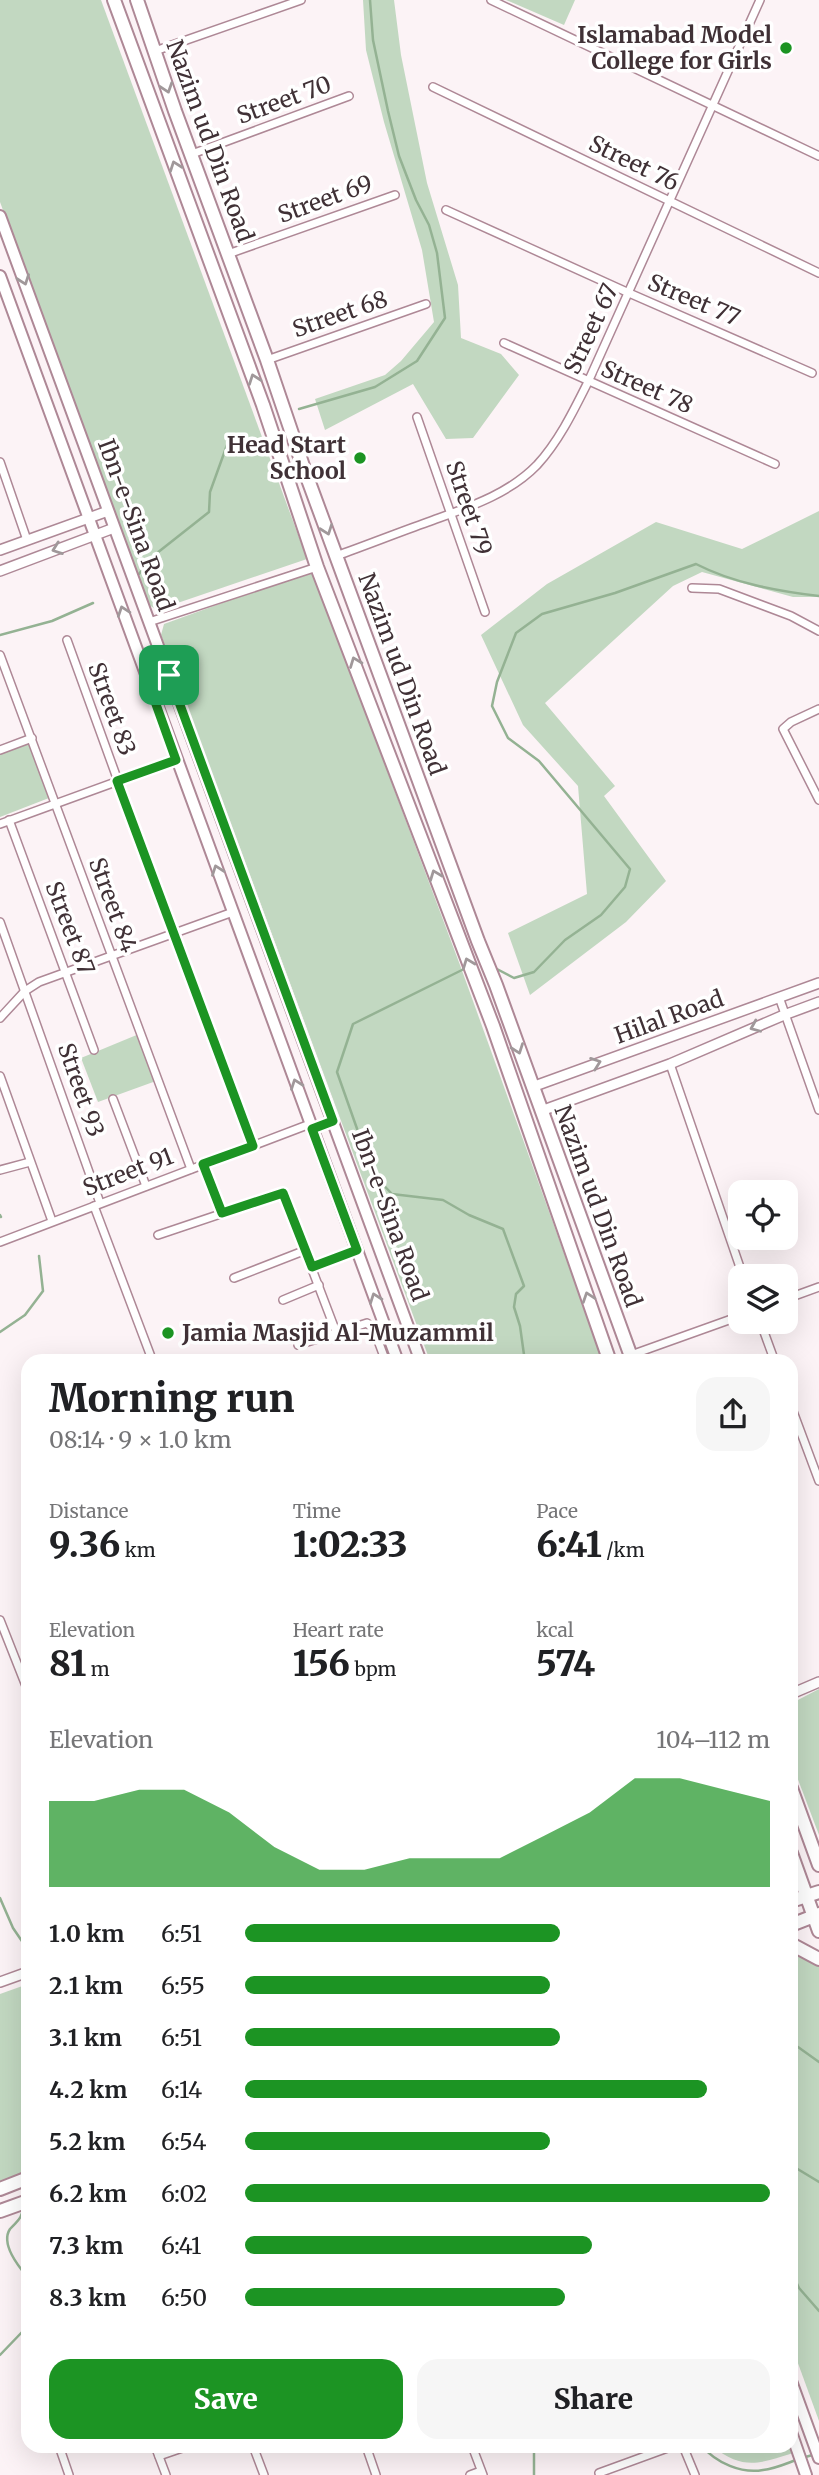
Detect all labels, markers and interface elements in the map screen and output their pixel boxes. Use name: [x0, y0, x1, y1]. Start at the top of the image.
place label: Islamabad Model College for Girls: [577, 20, 773, 75]
street label: Nazim ud Din Road: [160, 36, 261, 246]
marker: Islamabad Model College for Girls: [778, 40, 794, 56]
street label: Street 70: [233, 69, 335, 130]
one-way arrow: [159, 81, 173, 93]
street label: Street 76: [584, 128, 684, 197]
one-way arrow: [170, 160, 184, 172]
street label: Street 69: [274, 168, 376, 229]
street label: Street 77: [644, 267, 745, 332]
one-way arrow: [15, 274, 29, 286]
street label: Street 67: [557, 279, 624, 379]
street label: Street 68: [288, 284, 391, 343]
street label: Street 78: [597, 353, 698, 420]
one-way arrow: [248, 374, 262, 386]
place label: Head Start School: [227, 430, 347, 485]
street label: Ibn-e-Sina Road: [92, 435, 181, 615]
marker: Head Start School: [352, 450, 368, 466]
street label: Street 79: [440, 457, 499, 559]
one-way arrow: [318, 523, 332, 535]
one-way arrow: [52, 541, 64, 555]
street label: Nazim ud Din Road: [352, 569, 453, 779]
one-way arrow: [117, 605, 131, 617]
pin: [139, 645, 199, 705]
icon: arrive: [150, 656, 188, 694]
one-way arrow: [349, 657, 363, 669]
street label: Street 83: [82, 658, 143, 760]
street label: Street 84: [83, 853, 144, 956]
one-way arrow: [212, 865, 226, 877]
one-way arrow: [430, 870, 444, 882]
street label: Street 87: [39, 877, 101, 979]
one-way arrow: [463, 957, 477, 969]
street label: Hilal Road: [610, 983, 727, 1050]
one-way arrow: [750, 1019, 763, 1033]
street label: Street 93: [52, 1039, 111, 1141]
one-way arrow: [510, 1043, 524, 1055]
one-way arrow: [589, 1058, 601, 1072]
one-way arrow: [290, 1079, 304, 1091]
street label: Nazim ud Din Road: [548, 1101, 649, 1311]
street label: Ibn-e-Sina Road: [346, 1125, 435, 1305]
street label: Street 91: [78, 1141, 177, 1202]
map controls: [728, 1180, 798, 1334]
button: locate: [728, 1180, 798, 1250]
button: layers: [728, 1264, 798, 1334]
one-way arrow: [582, 1291, 596, 1303]
one-way arrow: [369, 1292, 383, 1304]
place label: Jamia Masjid Al-Muzammil: [181, 1318, 494, 1347]
marker: Jamia Masjid Al-Muzammil: [160, 1325, 176, 1341]
text: Morning run: [49, 1375, 295, 1422]
button: share: [696, 1377, 770, 1451]
text: 08:14 · 9 × 1.0 km: [49, 1425, 232, 1454]
text: Distance: [49, 1499, 128, 1523]
text: Time: [293, 1499, 341, 1523]
text: Pace: [536, 1499, 578, 1523]
text: 9.36: [49, 1523, 120, 1567]
text: 1:02:33: [293, 1523, 408, 1567]
text: 6:41: [536, 1523, 602, 1567]
text: km: [120, 1538, 156, 1562]
text: /km: [602, 1538, 645, 1562]
text: Elevation: [49, 1618, 135, 1642]
text: Heart rate: [293, 1618, 384, 1642]
text: kcal: [536, 1618, 574, 1642]
text: 81: [49, 1642, 86, 1686]
text: 156: [293, 1642, 350, 1686]
text: 574: [536, 1642, 595, 1686]
text: m: [86, 1657, 110, 1681]
text: bpm: [350, 1657, 396, 1681]
text: Elevation: [49, 1725, 153, 1754]
text: 104–112 m: [656, 1725, 770, 1754]
text: 1.0 km: [49, 1919, 124, 1948]
text: 6:51: [161, 1919, 202, 1948]
text: 2.1 km: [49, 1971, 123, 2000]
text: 6:55: [161, 1971, 205, 2000]
text: 3.1 km: [49, 2023, 122, 2052]
text: 6:51: [161, 2023, 202, 2052]
text: 4.2 km: [49, 2075, 127, 2104]
text: 6:14: [161, 2075, 202, 2104]
text: 5.2 km: [49, 2127, 126, 2156]
text: 6:54: [161, 2127, 206, 2156]
text: 6.2 km: [49, 2179, 127, 2208]
text: 6:02: [161, 2179, 207, 2208]
text: 7.3 km: [49, 2231, 123, 2260]
text: 6:41: [161, 2231, 202, 2260]
text: 8.3 km: [49, 2283, 126, 2312]
text: 6:50: [161, 2283, 207, 2312]
button: Save: [49, 2359, 403, 2439]
button: Share: [417, 2359, 770, 2439]

